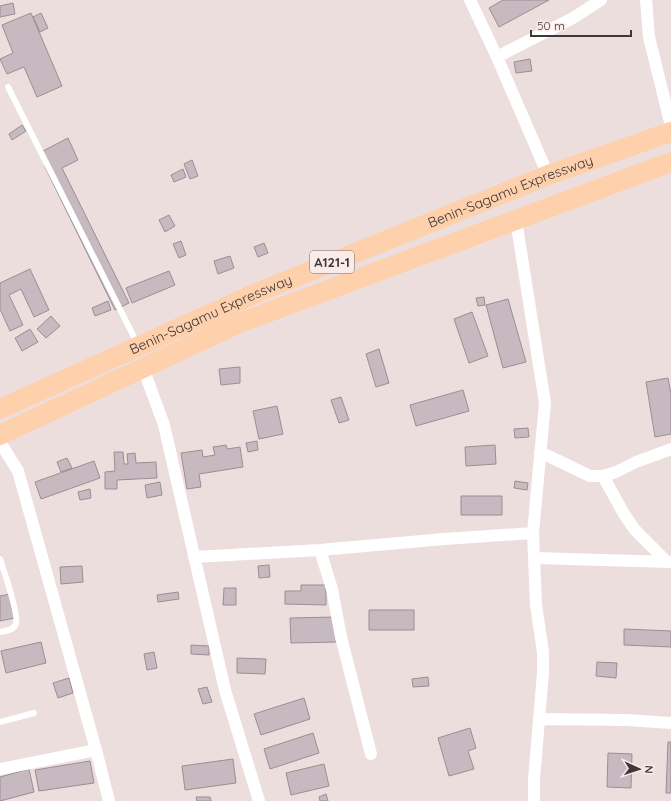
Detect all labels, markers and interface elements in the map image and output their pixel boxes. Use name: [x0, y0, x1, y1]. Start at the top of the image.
scale bar: [531, 12, 631, 38]
text: 50 m: [537, 18, 565, 33]
street label: Benin-Sagamu Expressway: [425, 151, 595, 232]
road number: A121-1: [310, 251, 354, 273]
street label: Benin-Sagamu Expressway: [127, 270, 295, 358]
north arrow: [619, 749, 659, 789]
text: N: [642, 765, 656, 774]

